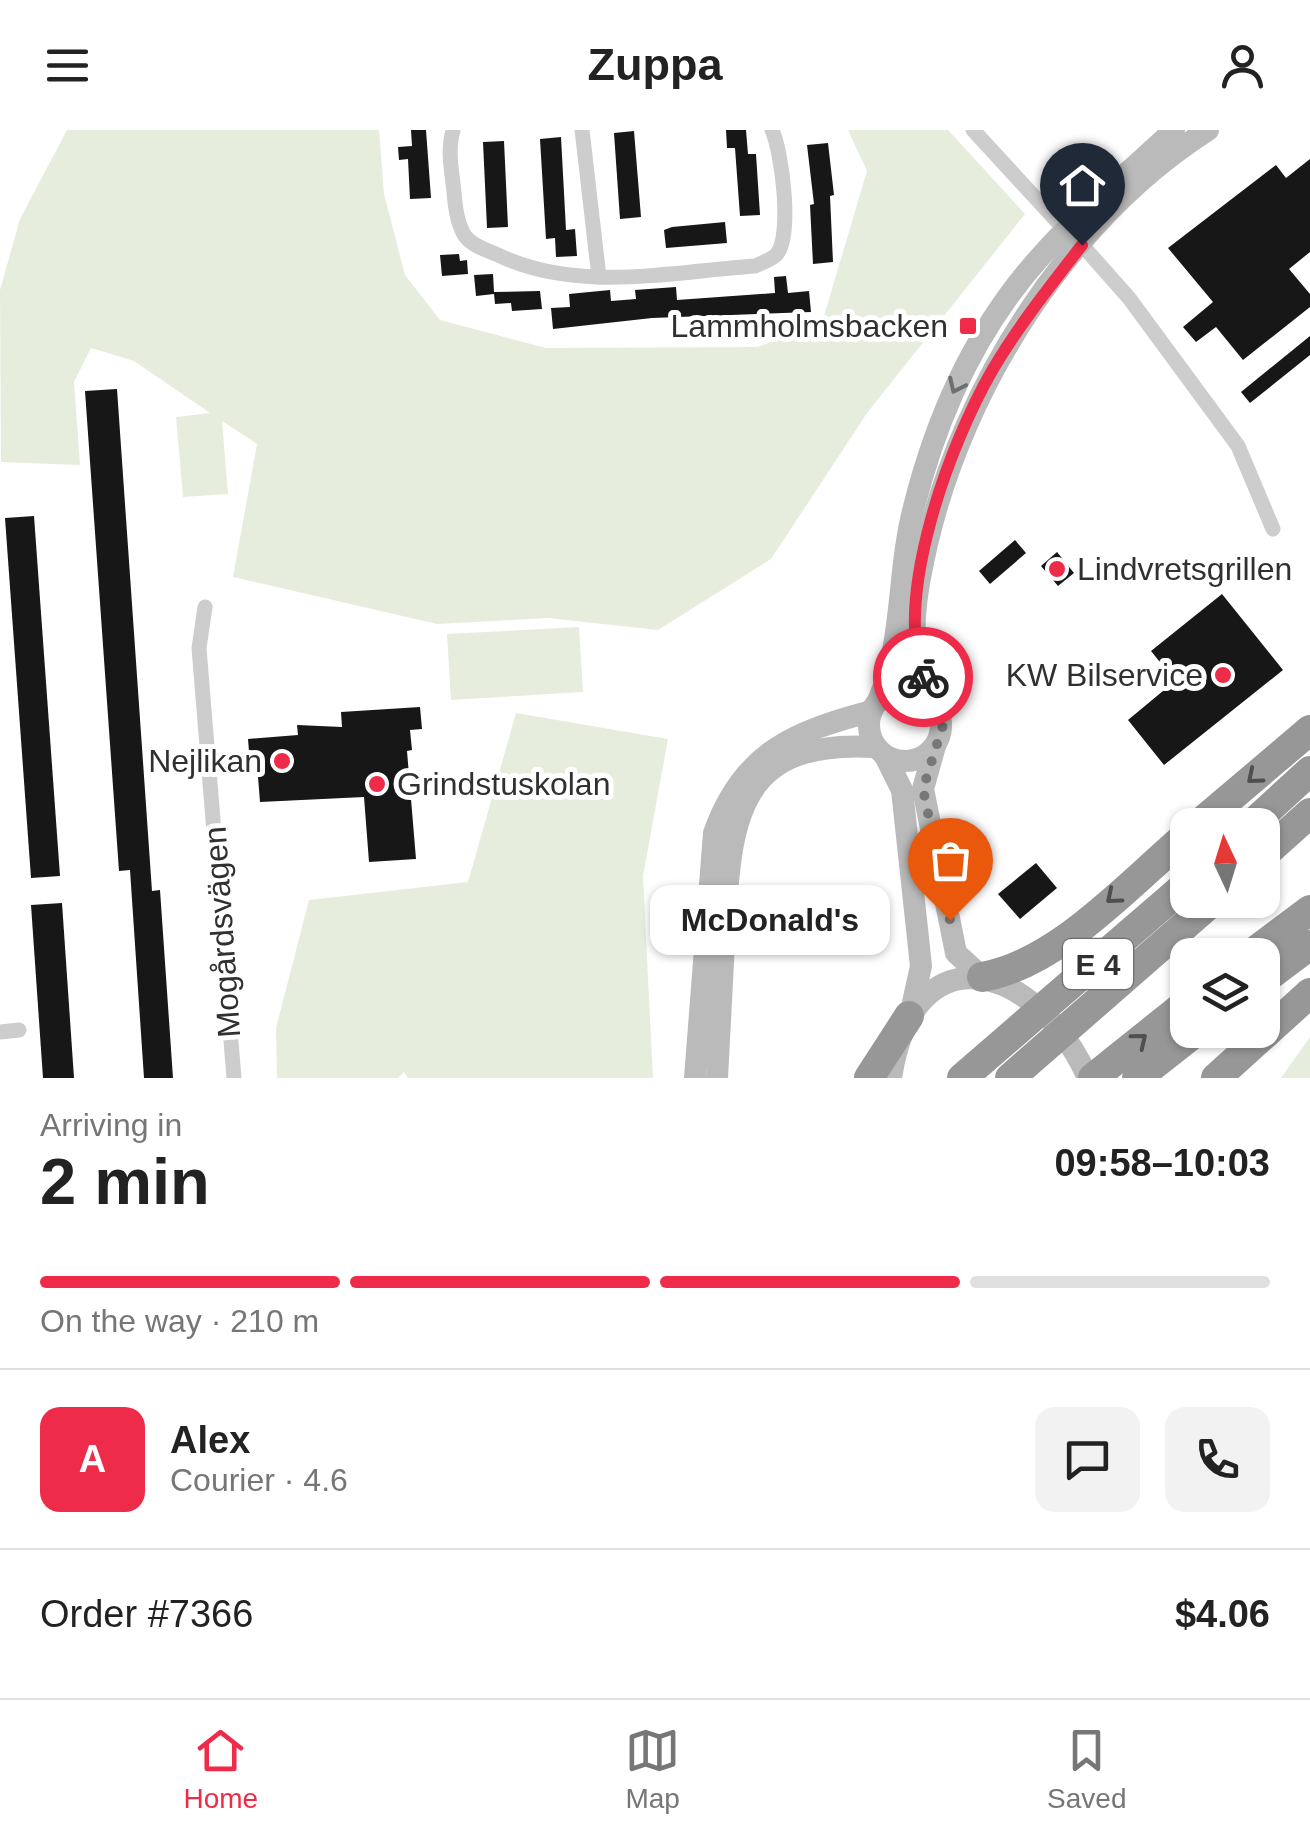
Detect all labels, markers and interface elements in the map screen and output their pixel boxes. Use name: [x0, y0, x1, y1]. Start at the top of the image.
icon: menu: [40, 38, 95, 93]
icon: person: [1215, 38, 1270, 93]
text: Zuppa: [588, 39, 722, 90]
pin: [1040, 143, 1125, 246]
icon: home: [1055, 158, 1110, 213]
place label: Lammholmsbacken: [671, 308, 948, 344]
marker: Lammholmsbacken: [957, 315, 979, 337]
one-way arrow: [948, 376, 968, 394]
place label: Lindvretsgrillen: [1077, 551, 1292, 587]
marker: Lindvretsgrillen: [1046, 558, 1068, 580]
courier: [873, 627, 973, 727]
icon: bike: [896, 650, 951, 705]
place label: KW Bilservice: [1006, 657, 1203, 693]
marker: KW Bilservice: [1212, 664, 1234, 686]
place label: Nejlikan: [148, 743, 262, 779]
marker: Nejlikan: [271, 750, 293, 772]
place label: Grindstuskolan: [397, 766, 610, 802]
one-way arrow: [1247, 766, 1266, 784]
marker: Grindstuskolan: [366, 773, 388, 795]
north arrow: [1170, 808, 1280, 918]
map controls: [1170, 808, 1280, 1048]
pin: [908, 818, 993, 921]
street label: Mogårdsvägen: [197, 825, 247, 1039]
icon: bag: [923, 833, 978, 888]
callout: McDonald's: [650, 885, 890, 955]
one-way arrow: [1107, 885, 1125, 903]
text: McDonald's: [681, 902, 859, 938]
button: layers: [1170, 938, 1280, 1048]
road number: E 4: [1063, 939, 1133, 989]
one-way arrow: [1128, 1034, 1146, 1052]
text: Arriving in: [40, 1107, 182, 1143]
text: 09:58–10:03: [1054, 1142, 1270, 1184]
text: 2 min: [40, 1145, 210, 1218]
text: On the way · 210 m: [40, 1303, 319, 1339]
button: chat: [1035, 1407, 1140, 1512]
button: phone: [1165, 1407, 1270, 1512]
text: Alex: [170, 1419, 250, 1461]
text: A: [79, 1438, 106, 1480]
text: Courier · 4.6: [170, 1462, 348, 1498]
text: Order #7366: [40, 1593, 253, 1635]
text: $4.06: [1175, 1593, 1270, 1635]
tab: Home: [183, 1723, 258, 1815]
tab: Map: [625, 1723, 680, 1815]
tab: Saved: [1047, 1723, 1126, 1815]

